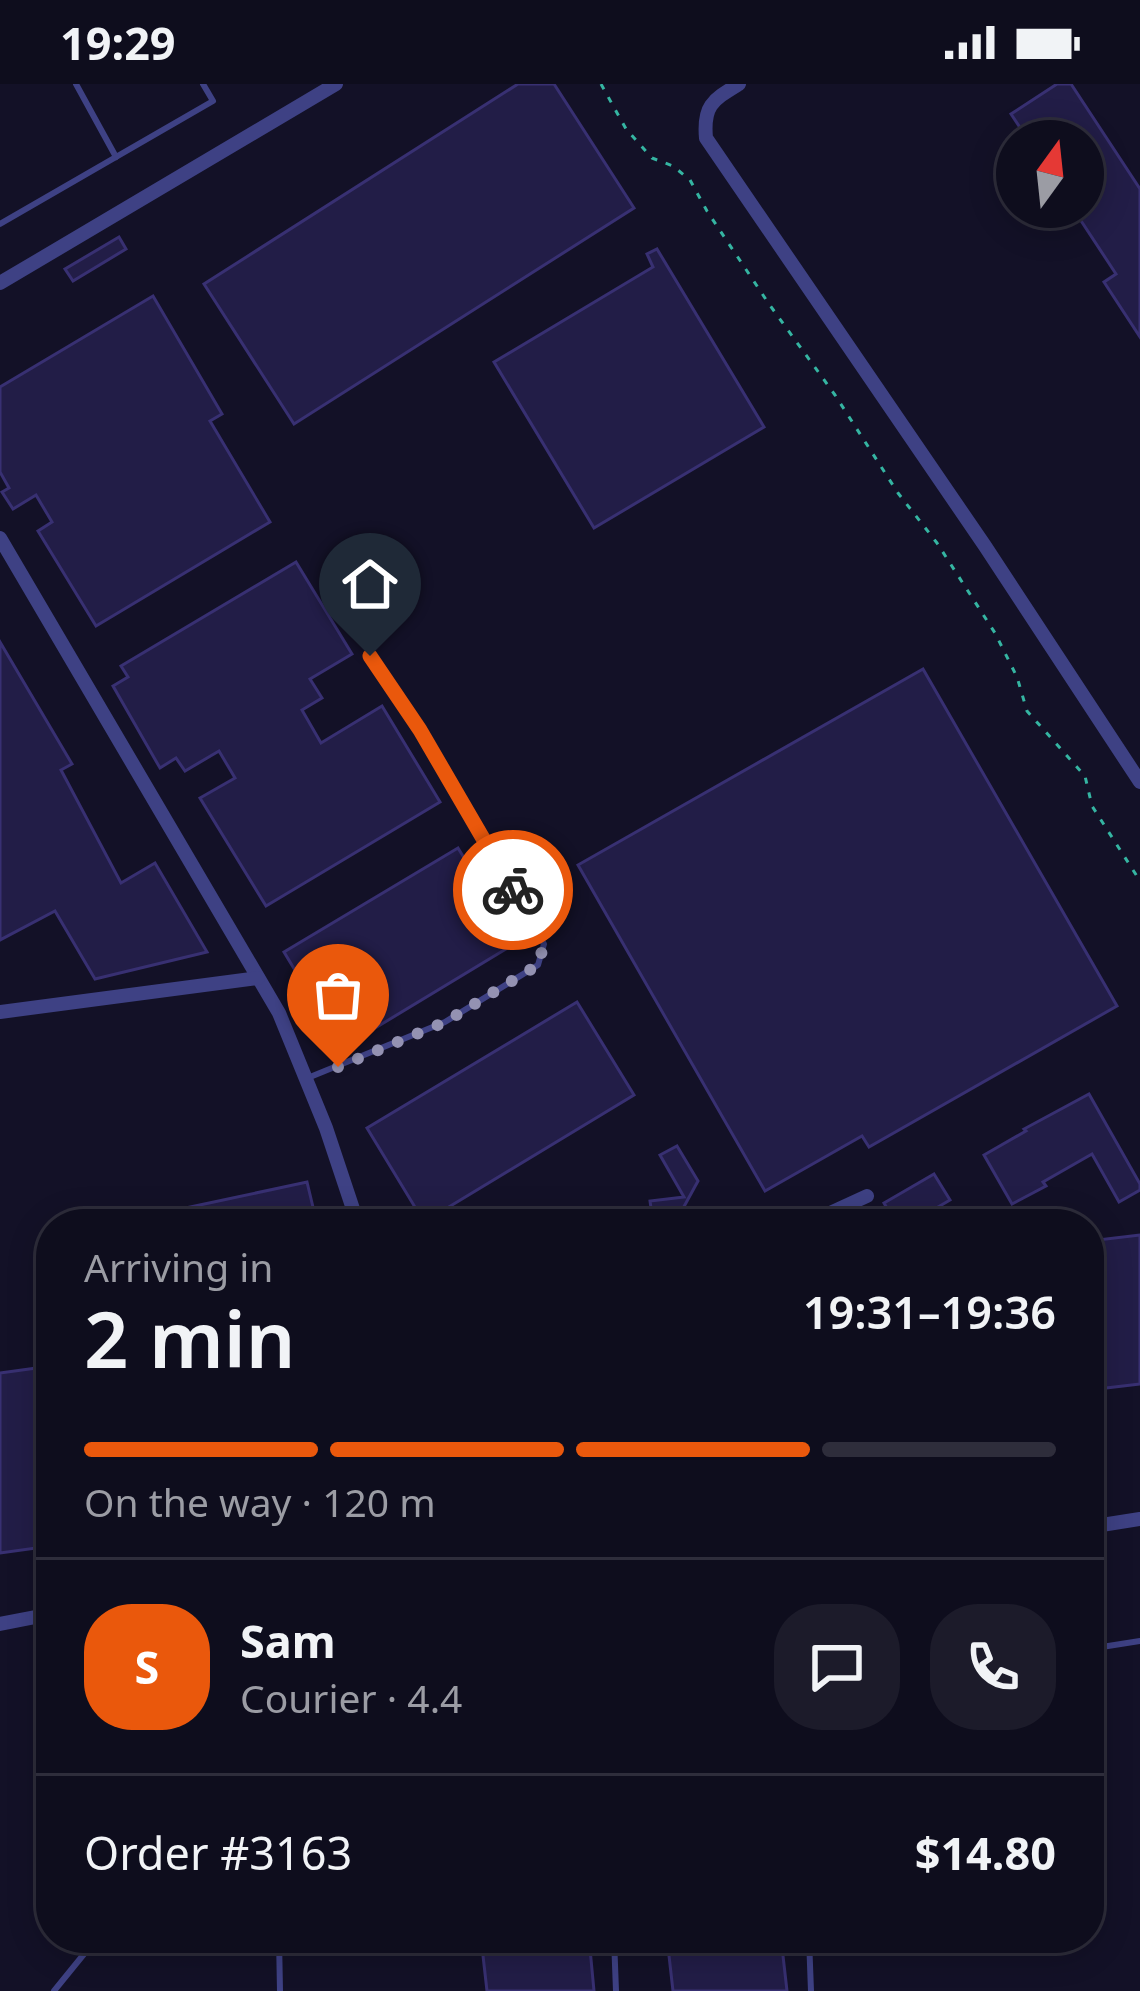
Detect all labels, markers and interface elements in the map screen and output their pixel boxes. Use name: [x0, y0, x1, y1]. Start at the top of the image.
text: 19:29: [60, 12, 176, 73]
north arrow: [996, 120, 1104, 228]
map controls: [996, 120, 1104, 228]
pin: [319, 533, 421, 656]
icon: home: [337, 551, 403, 617]
courier: [453, 830, 573, 950]
icon: bike: [480, 857, 546, 923]
pin: [287, 944, 389, 1067]
icon: bag: [305, 962, 371, 1028]
text: Arriving in: [84, 1240, 273, 1293]
text: 19:31–19:36: [803, 1281, 1056, 1342]
text: 2 min: [84, 1285, 296, 1391]
text: On the way · 120 m: [84, 1475, 436, 1528]
button: chat: [774, 1604, 900, 1730]
button: phone: [930, 1604, 1056, 1730]
text: Sam: [240, 1610, 336, 1671]
text: S: [135, 1636, 159, 1697]
text: Courier · 4.4: [240, 1671, 462, 1724]
text: Order #3163: [84, 1822, 352, 1883]
text: $14.80: [915, 1822, 1056, 1883]

